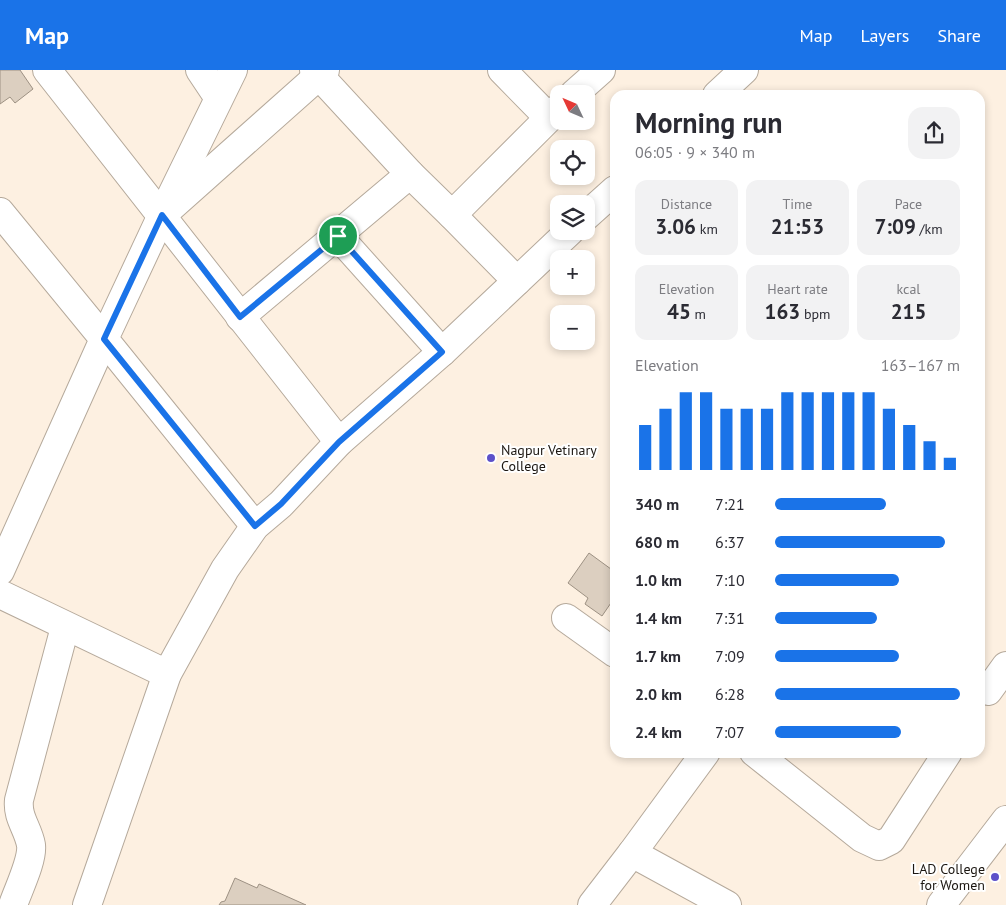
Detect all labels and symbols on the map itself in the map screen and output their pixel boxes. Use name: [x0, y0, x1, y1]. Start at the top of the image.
north arrow: [550, 85, 595, 130]
pin: [317, 215, 359, 257]
place label: Nagpur Vetinary College: [501, 441, 597, 475]
marker: Nagpur Vetinary College: [485, 452, 497, 464]
place label: LAD College for Women: [912, 860, 985, 894]
marker: LAD College for Women: [989, 871, 1001, 883]

